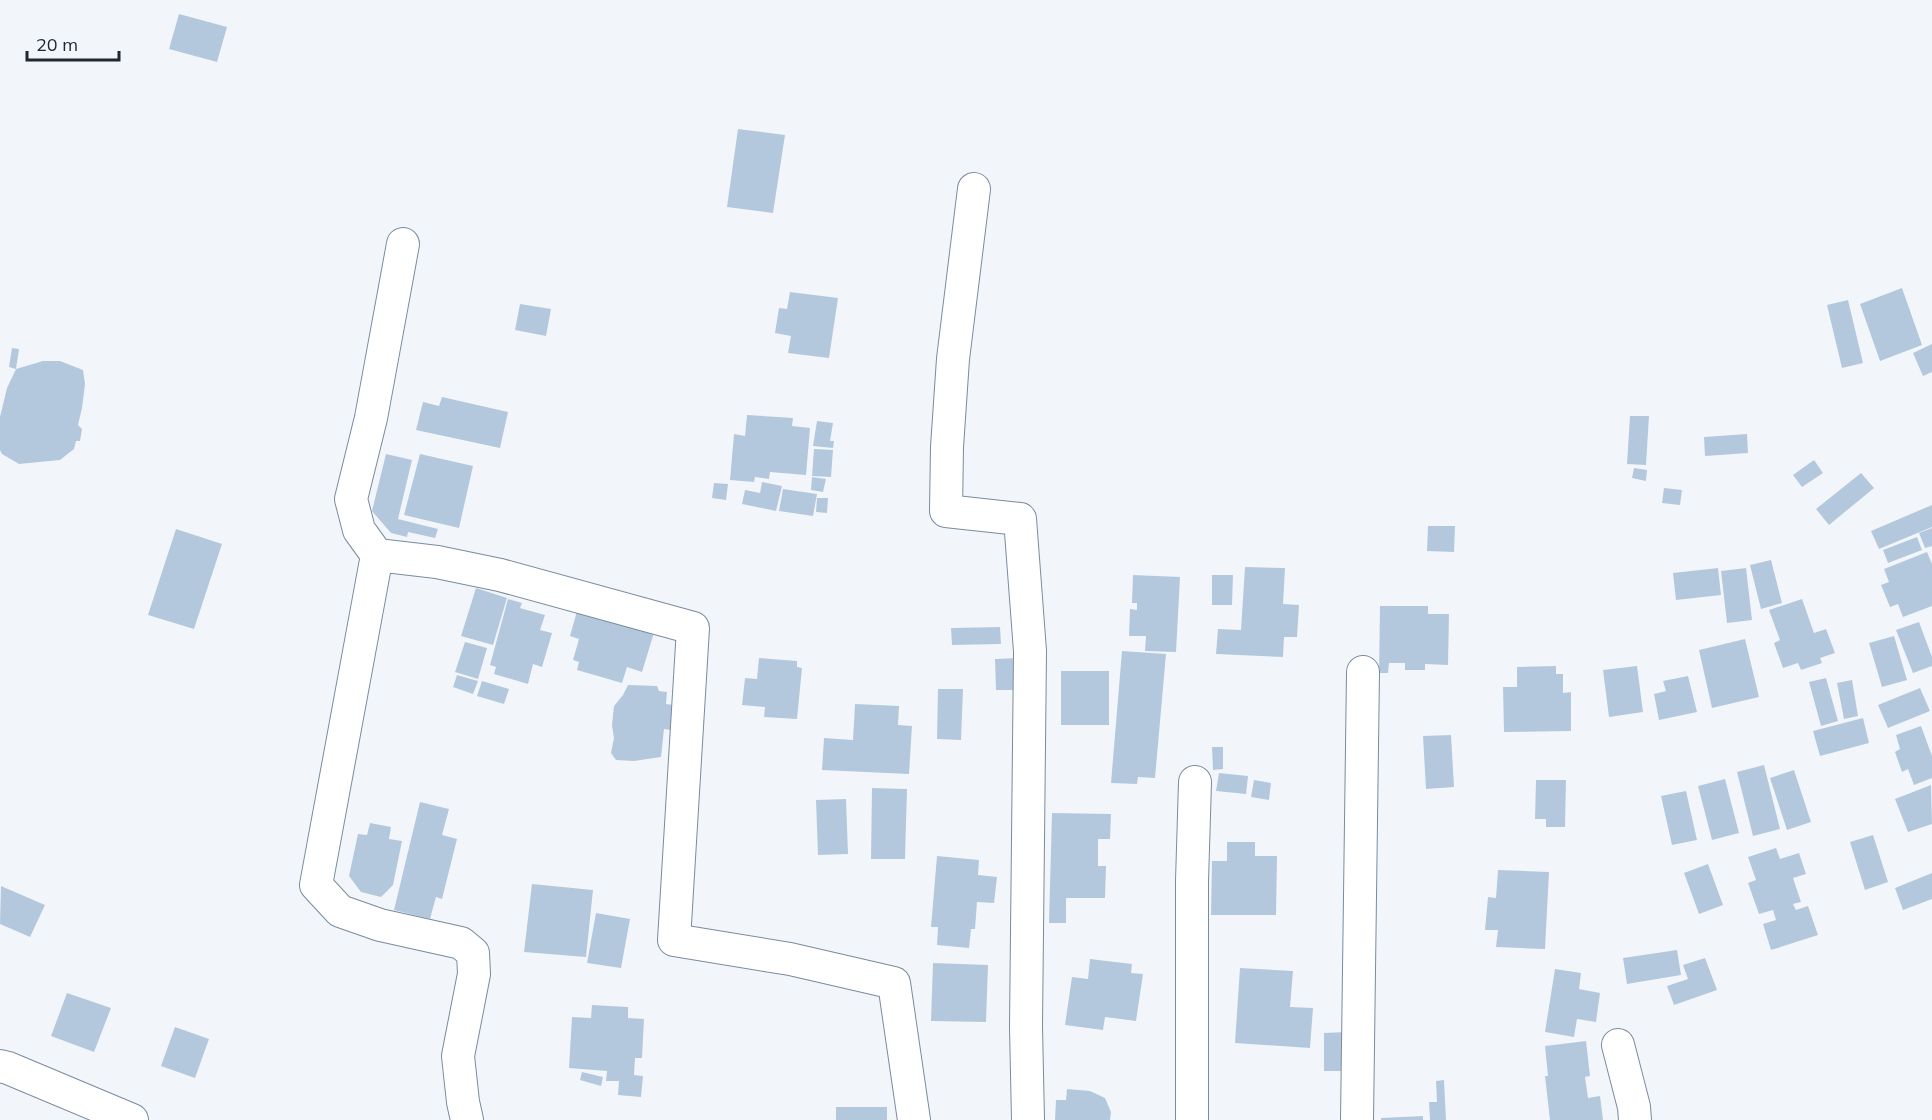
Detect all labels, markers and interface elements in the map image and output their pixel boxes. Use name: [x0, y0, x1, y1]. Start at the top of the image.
scale bar: [27, 24, 118, 62]
text: 20 m: [36, 33, 78, 56]

